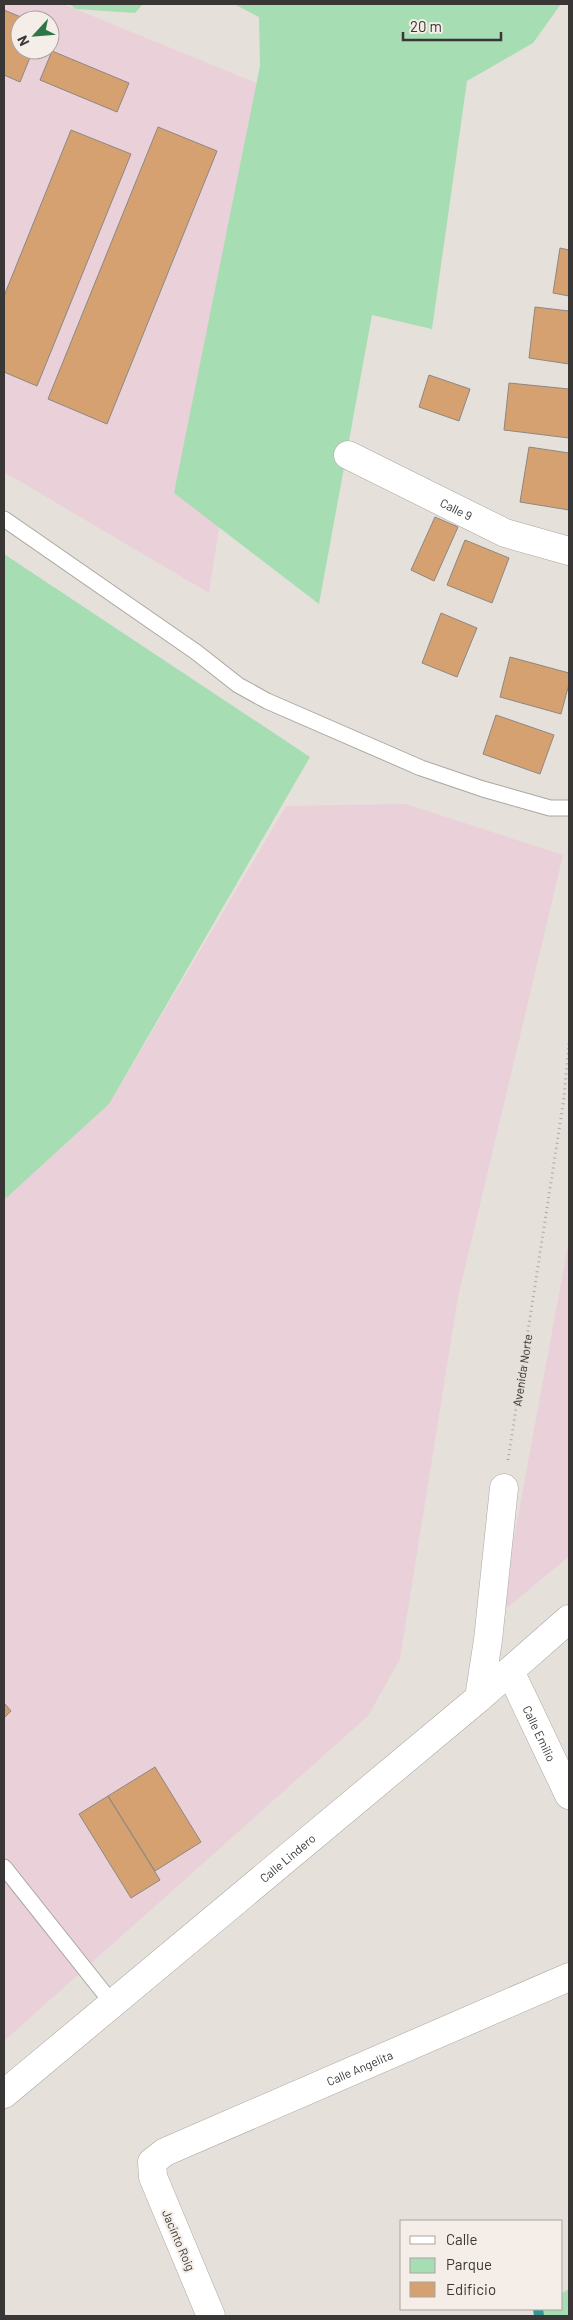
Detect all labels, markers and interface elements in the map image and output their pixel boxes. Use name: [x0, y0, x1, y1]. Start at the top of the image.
north arrow: [10, 10, 60, 60]
scale bar: [403, 10, 500, 42]
text: 20 m: [410, 17, 442, 35]
text: N: [13, 33, 33, 49]
street label: Calle 9: [438, 495, 475, 523]
street label: Avenida Norte: [509, 1333, 534, 1407]
street label: Calle Emilio: [520, 1703, 559, 1764]
street label: Calle Lindero: [257, 1831, 318, 1885]
street label: Calle Angelita: [324, 2047, 395, 2088]
street label: Jacinto Roig: [160, 2207, 198, 2273]
legend: [400, 2220, 563, 2310]
text: Calle: [446, 2230, 478, 2248]
text: Parque: [446, 2255, 492, 2273]
text: Edificio: [446, 2280, 496, 2298]

